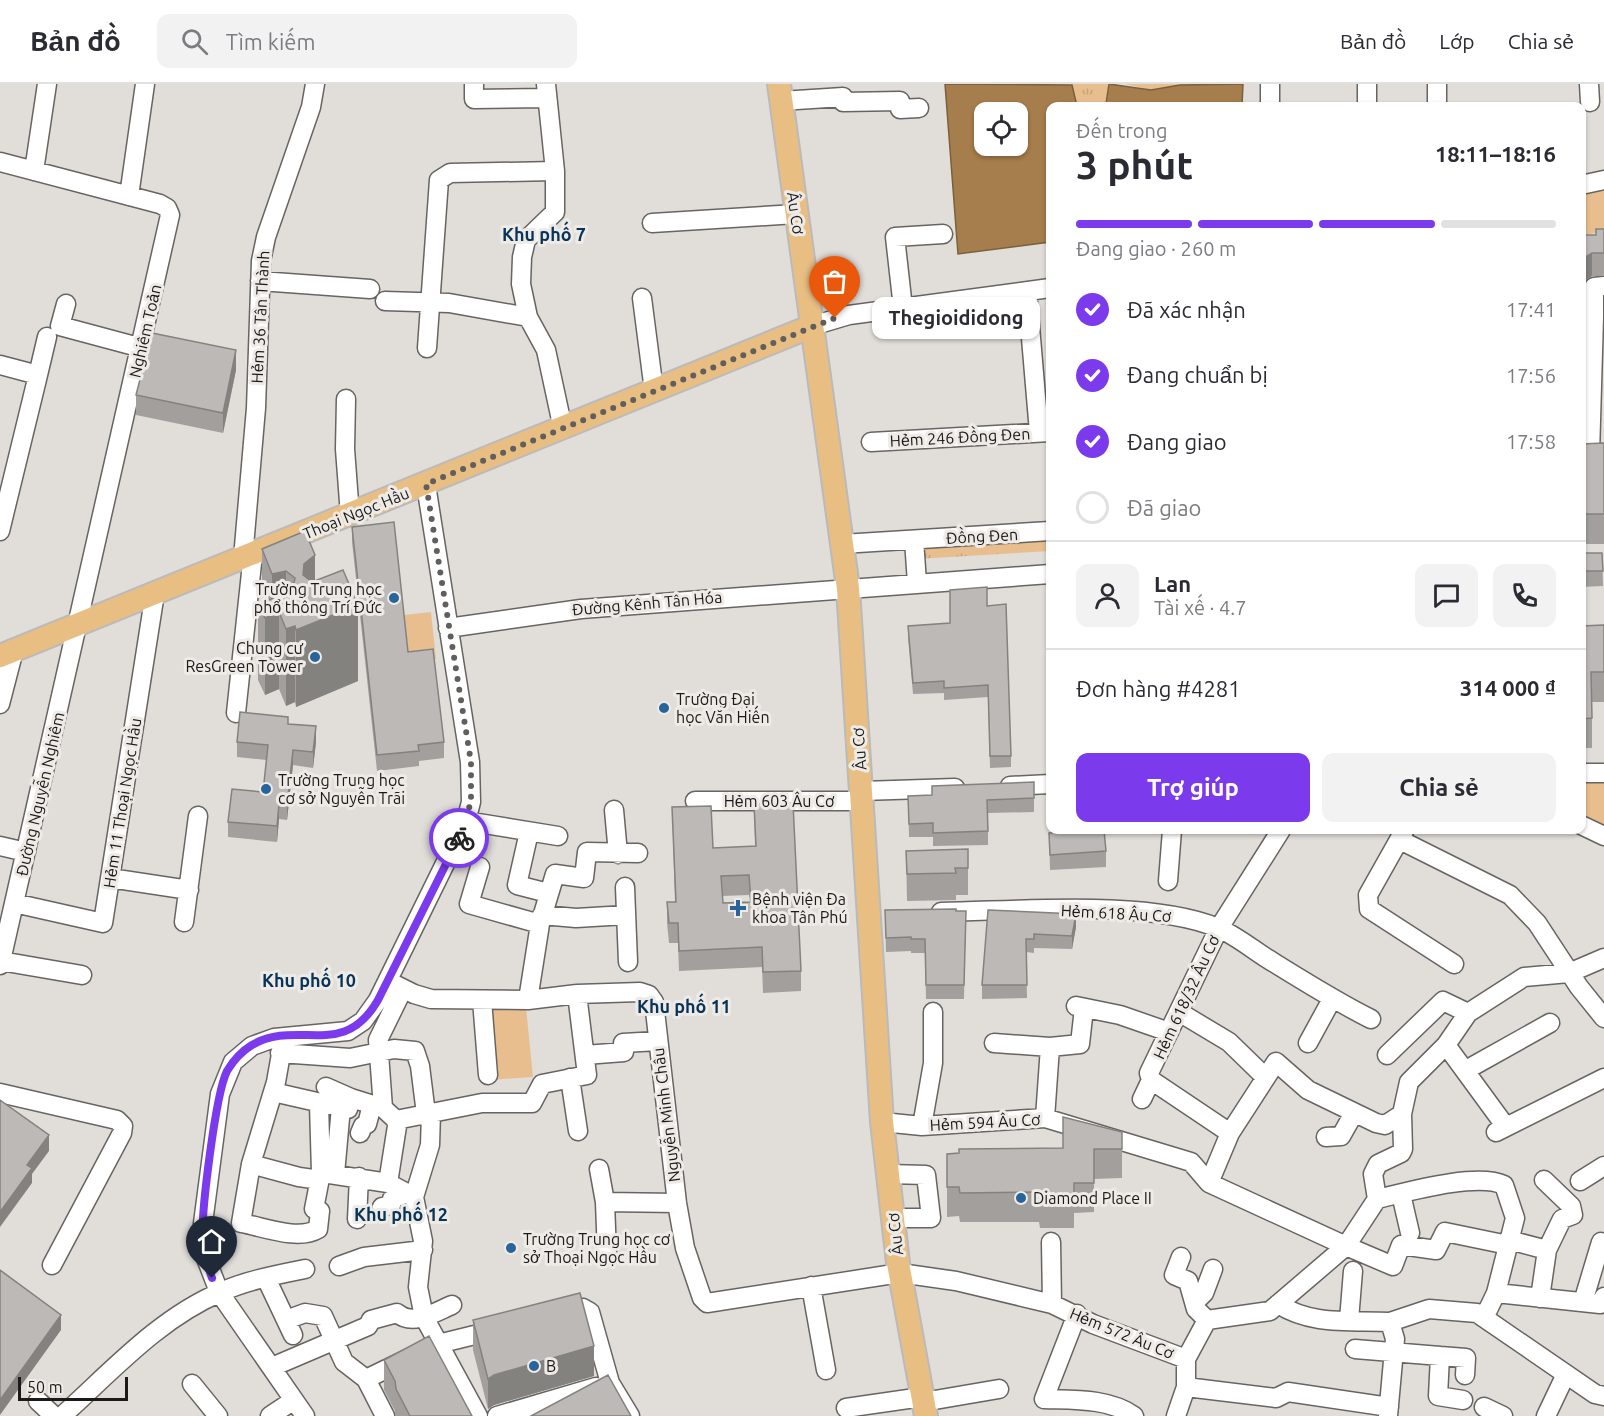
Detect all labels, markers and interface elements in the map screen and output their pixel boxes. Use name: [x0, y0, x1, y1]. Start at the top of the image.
search box: [157, 14, 577, 68]
text: Bản đồ: [30, 25, 121, 56]
icon: search: [178, 25, 211, 58]
text: Tìm kiếm: [226, 29, 315, 54]
text: Bản đồ: [1340, 29, 1406, 53]
text: Lớp: [1439, 29, 1475, 53]
text: Chia sẻ: [1508, 29, 1574, 53]
map controls: [974, 102, 1028, 156]
button: locate: [974, 102, 1028, 156]
text: Đến trong: [1076, 119, 1167, 142]
text: 18:11–18:16: [1435, 141, 1556, 166]
text: 3 phút: [1076, 143, 1193, 186]
street label: Âu Cơ: [784, 191, 809, 236]
district label: Khu phố 7: [502, 221, 586, 244]
text: Đang giao · 260 m: [1076, 237, 1236, 260]
street label: Hẻm 36 Tân Thành: [248, 250, 272, 384]
pin: [809, 256, 860, 318]
icon: bag: [818, 265, 851, 298]
street label: Nghiêm Toản: [125, 282, 165, 380]
icon: check: [1076, 293, 1109, 326]
callout: Thegioididong: [871, 297, 1039, 339]
text: Đã xác nhận: [1127, 297, 1246, 322]
text: 17:41: [1506, 298, 1556, 321]
text: Thegioididong: [888, 306, 1024, 329]
icon: check: [1076, 359, 1109, 392]
text: Đang chuẩn bị: [1127, 362, 1268, 387]
text: 17:56: [1506, 364, 1556, 387]
street label: Hẻm 246 Đồng Đen: [889, 421, 1031, 450]
icon: check: [1076, 425, 1109, 458]
text: Đang giao: [1127, 429, 1227, 454]
text: 17:58: [1506, 430, 1556, 453]
street label: Thoại Ngọc Hầu: [299, 481, 412, 542]
text: Đã giao: [1127, 495, 1201, 520]
street label: Đồng Đen: [945, 522, 1019, 547]
button: person: [1076, 564, 1139, 627]
button: chat: [1415, 564, 1478, 627]
button: phone: [1493, 564, 1556, 627]
text: Lan: [1154, 571, 1191, 596]
place label: Trường Trung học phổ thông Trí Đức: [254, 580, 383, 616]
street label: Đường Kênh Tân Hóa: [571, 587, 723, 619]
marker: Trường Trung học phổ thông Trí Đức: [387, 591, 401, 605]
text: Tài xế · 4.7: [1154, 596, 1247, 619]
place label: Chung cư ResGreen Tower: [185, 639, 304, 675]
marker: Chung cư ResGreen Tower: [308, 650, 322, 664]
text: 314 000 ₫: [1460, 675, 1556, 700]
text: Đơn hàng #4281: [1076, 676, 1241, 701]
place label: Trường Đại học Văn Hiến: [676, 690, 770, 726]
marker: Trường Đại học Văn Hiến: [657, 701, 671, 715]
street label: Đường Nguyễn Nghiêm: [10, 710, 68, 878]
street label: Hẻm 11 Thoại Ngọc Hầu: [97, 716, 144, 889]
street label: Âu Cơ: [848, 727, 869, 771]
button: Trợ giúp: [1076, 753, 1310, 822]
button: Chia sẻ: [1322, 753, 1556, 822]
place label: Trường Trung học cơ sở Nguyễn Trãi: [278, 771, 405, 807]
marker: Trường Trung học cơ sở Nguyễn Trãi: [259, 782, 273, 796]
street label: Hẻm 603 Âu Cơ: [724, 791, 835, 810]
courier: [429, 808, 489, 868]
icon: bike: [443, 822, 476, 855]
place label: Bệnh viện Đa khoa Tân Phú: [752, 890, 848, 926]
marker: Bệnh viện Đa khoa Tân Phú: [729, 899, 747, 917]
street label: Hẻm 618 Âu Cơ: [1060, 900, 1172, 925]
street label: Hẻm 618/32 Âu Cơ: [1148, 931, 1223, 1062]
district label: Khu phố 10: [262, 967, 356, 990]
district label: Khu phố 11: [637, 993, 731, 1016]
street label: Nguyễn Minh Châu: [646, 1047, 683, 1183]
street label: Hẻm 594 Âu Cơ: [929, 1109, 1041, 1134]
place label: Diamond Place II: [1033, 1189, 1152, 1207]
marker: Diamond Place II: [1014, 1191, 1028, 1205]
district label: Khu phố 12: [354, 1201, 448, 1224]
street label: Âu Cơ: [883, 1211, 906, 1256]
pin: [186, 1216, 237, 1278]
icon: home: [195, 1225, 228, 1258]
place label: Trường Trung học cơ sở Thoại Ngọc Hầu: [523, 1230, 671, 1266]
marker: Trường Trung học cơ sở Thoại Ngọc Hầu: [504, 1241, 518, 1255]
street label: Hẻm 572 Âu Cơ: [1067, 1303, 1178, 1362]
place label: B: [546, 1357, 556, 1375]
marker: B: [527, 1359, 541, 1373]
scale bar: [18, 1374, 128, 1402]
text: 50 m: [27, 1378, 63, 1396]

